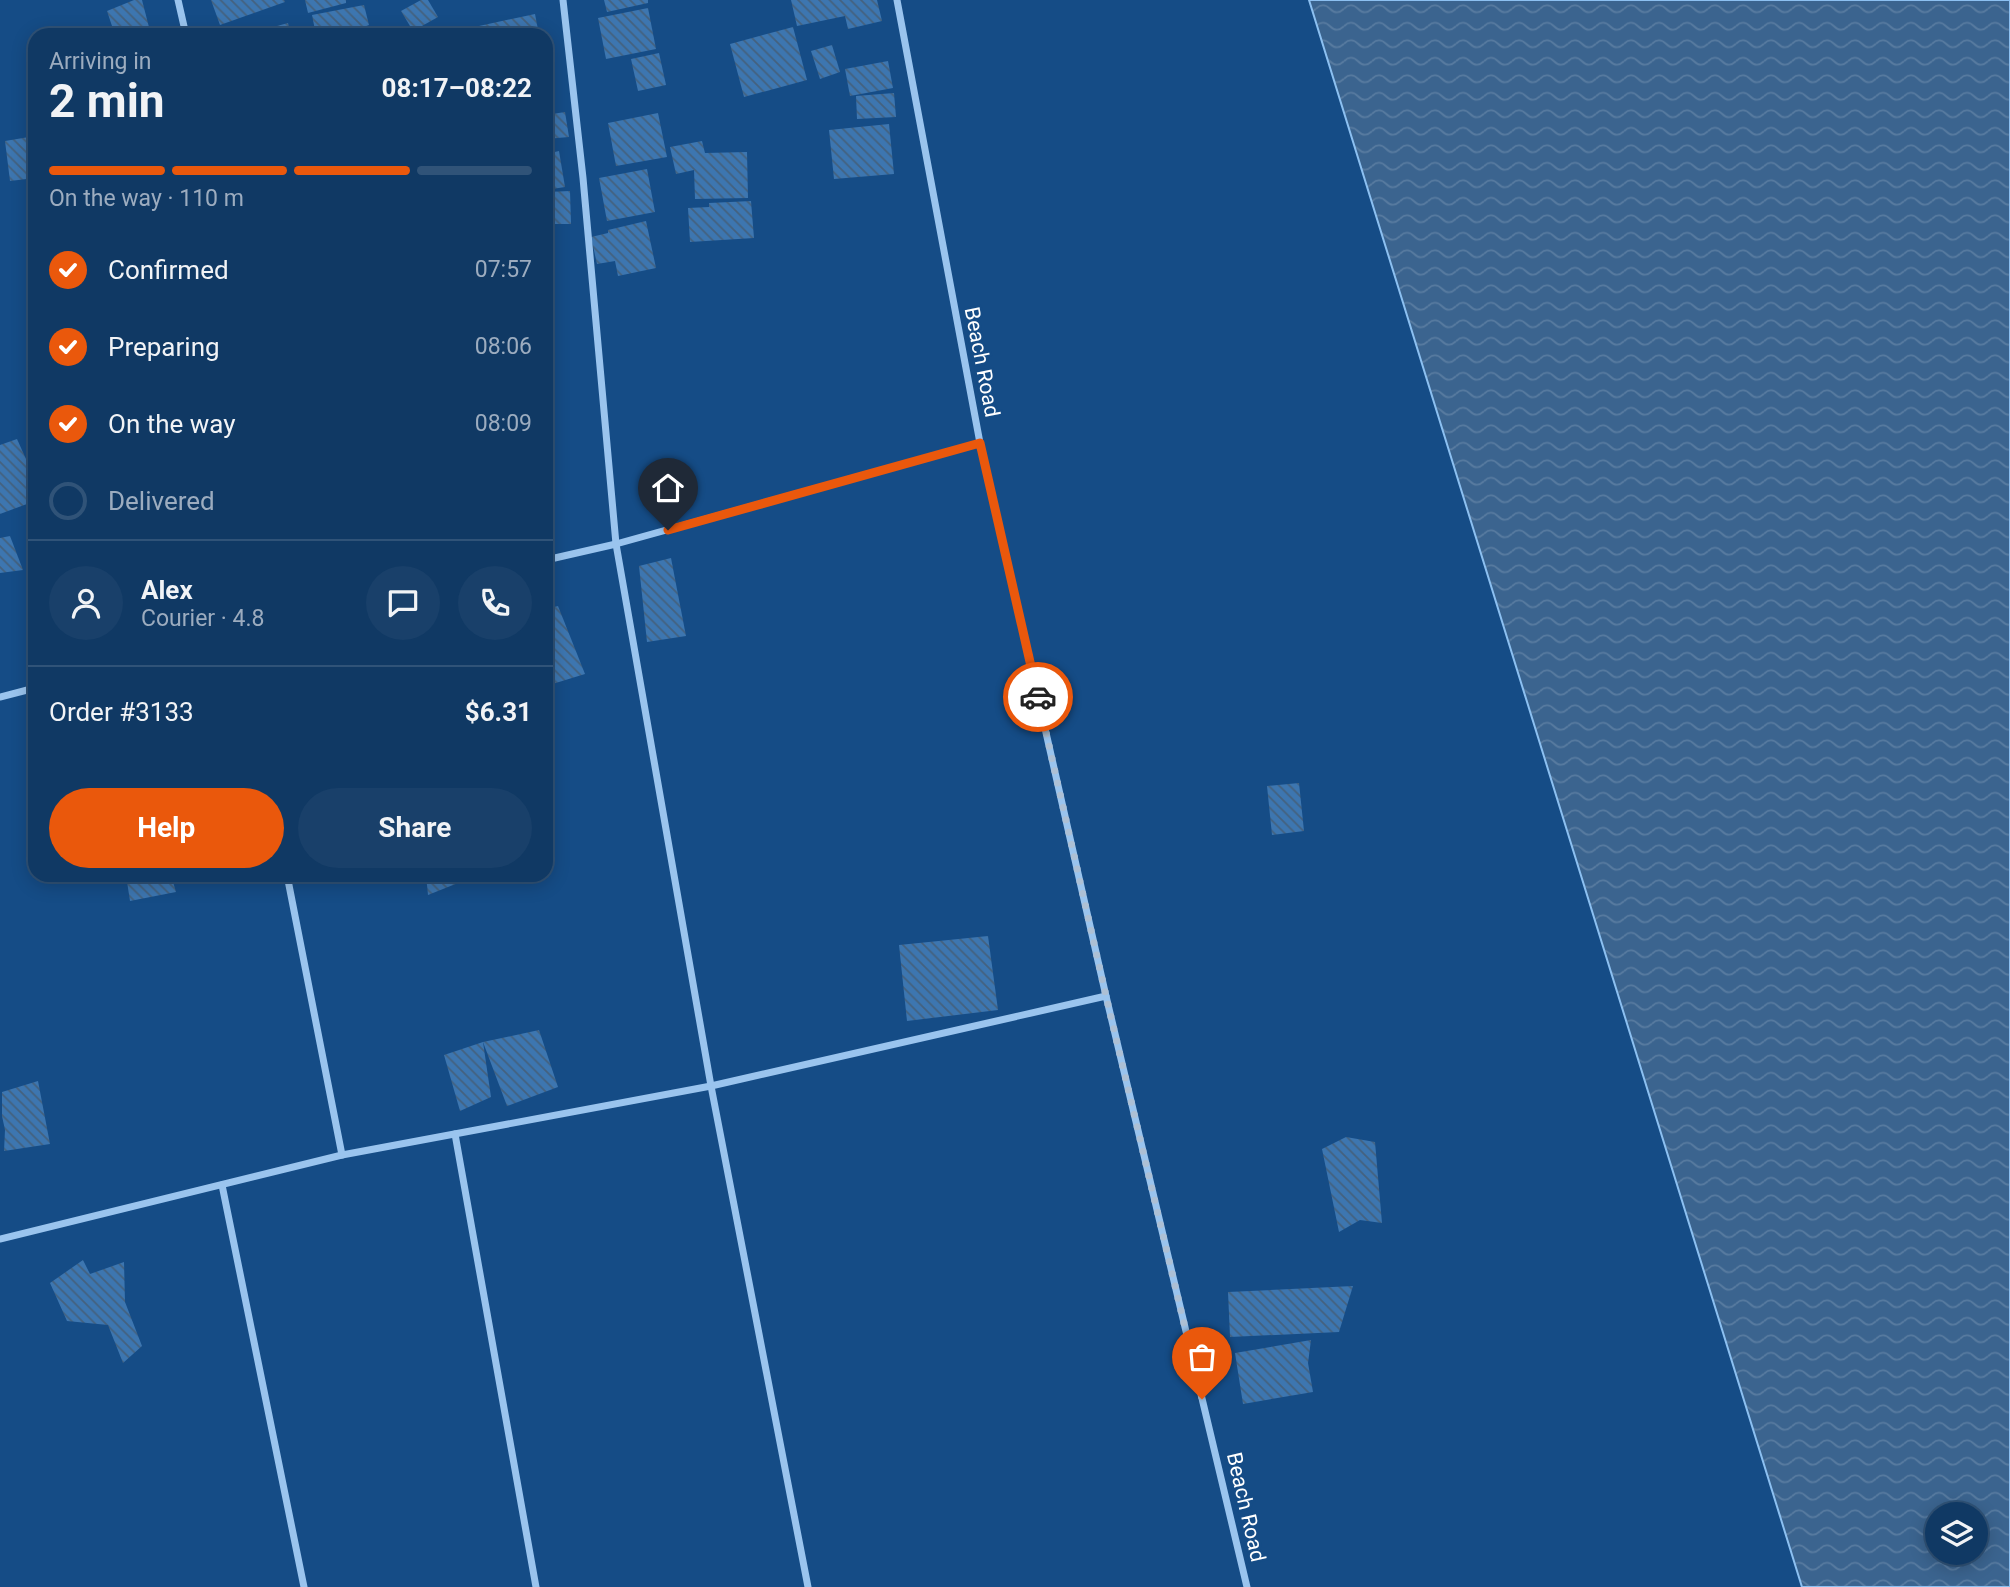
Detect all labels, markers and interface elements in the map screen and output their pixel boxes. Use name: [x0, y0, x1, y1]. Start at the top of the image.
text: Arriving in: [49, 48, 152, 75]
text: 08:17–08:22: [382, 73, 532, 103]
text: 2 min: [49, 74, 165, 128]
text: On the way · 110 m: [49, 185, 244, 212]
icon: check: [49, 251, 87, 289]
text: Confirmed: [108, 255, 229, 285]
text: 07:57: [475, 256, 532, 283]
street label: Beach Road: [960, 305, 1004, 419]
icon: check: [49, 328, 87, 366]
text: Preparing: [108, 332, 220, 362]
text: 08:06: [475, 333, 532, 360]
icon: check: [49, 405, 87, 443]
text: On the way: [108, 409, 236, 439]
text: 08:09: [475, 410, 532, 437]
pin: [638, 458, 698, 530]
icon: home: [649, 469, 687, 507]
text: Delivered: [108, 486, 215, 516]
button: person: [49, 566, 123, 640]
button: chat: [366, 566, 440, 640]
button: phone: [458, 566, 532, 640]
text: Alex: [141, 575, 193, 605]
text: Courier · 4.8: [141, 605, 264, 632]
courier: [1003, 662, 1073, 732]
icon: car: [1019, 678, 1057, 716]
text: Order #3133: [49, 697, 194, 727]
text: $6.31: [465, 697, 532, 727]
button: Help: [49, 788, 284, 868]
button: Share: [298, 788, 532, 868]
pin: [1172, 1327, 1232, 1399]
icon: bag: [1183, 1338, 1221, 1376]
street label: Beach Road: [1222, 1450, 1270, 1564]
map controls: [1925, 1502, 1988, 1565]
button: layers: [1925, 1502, 1988, 1565]

